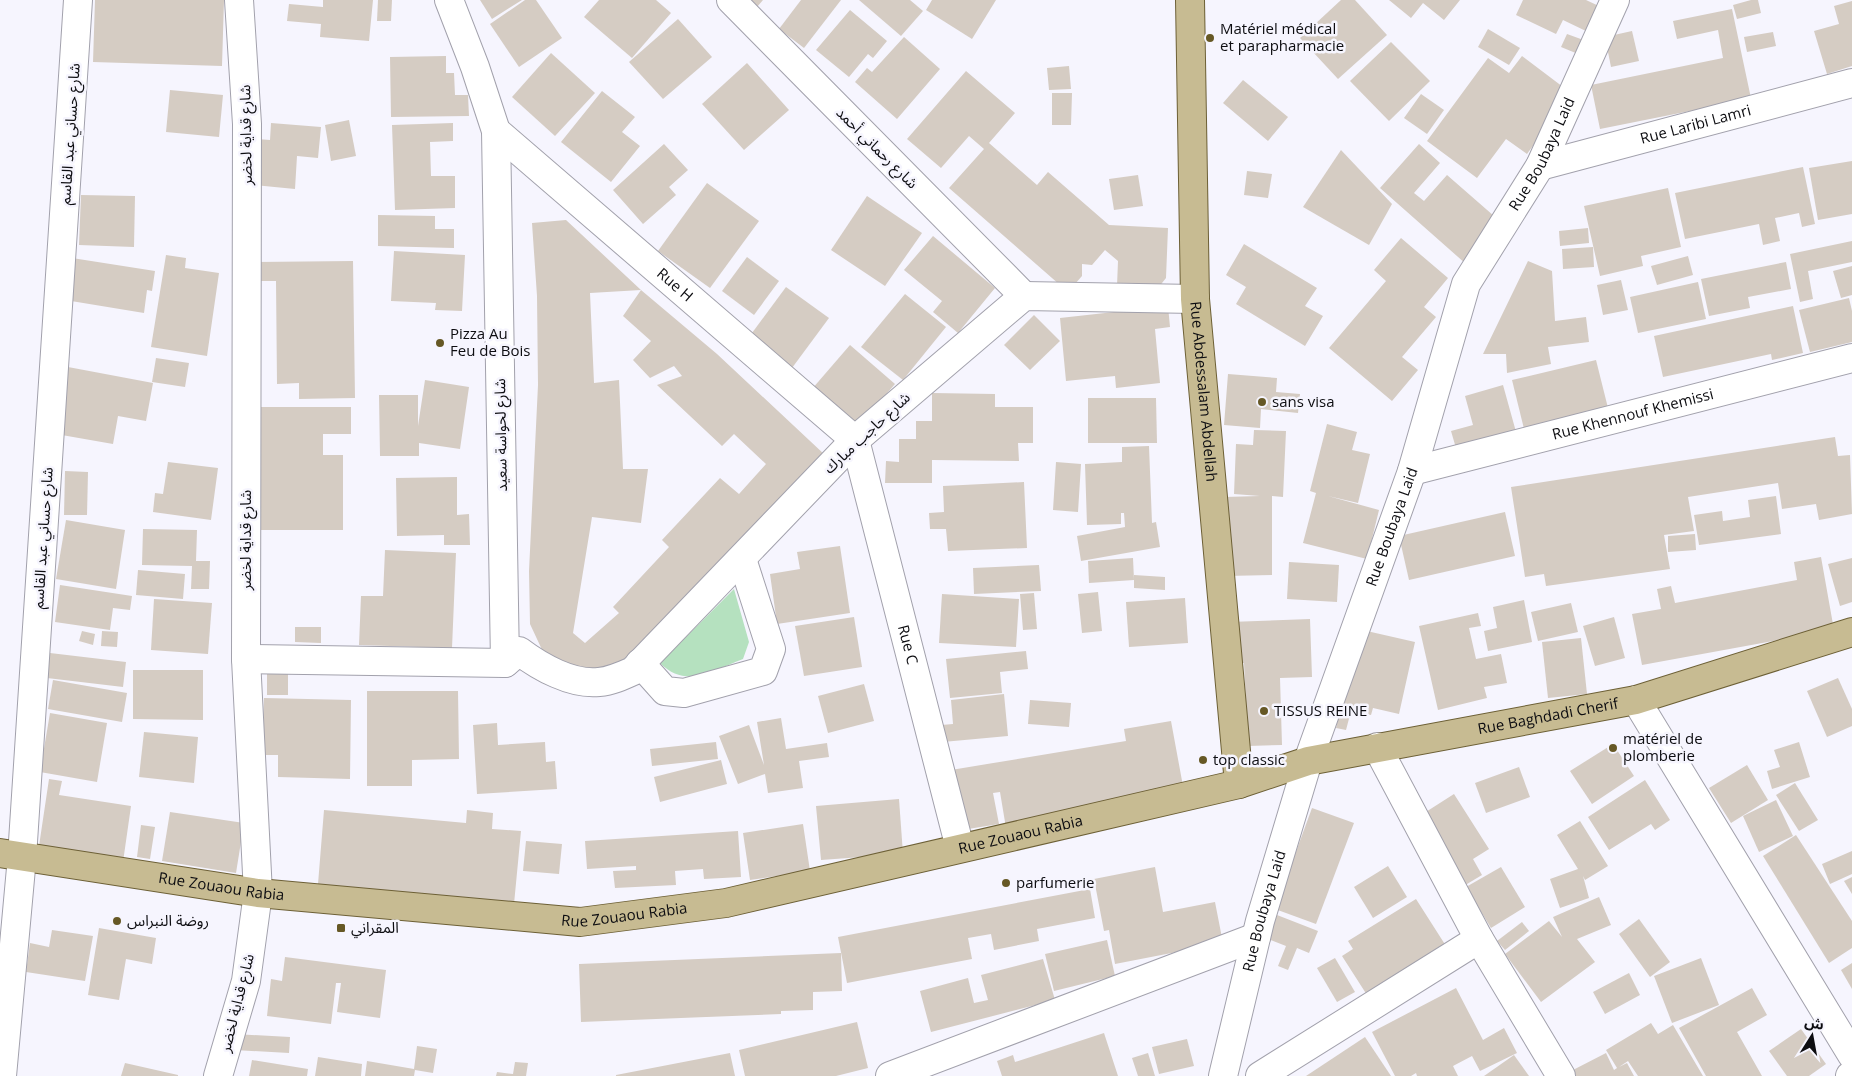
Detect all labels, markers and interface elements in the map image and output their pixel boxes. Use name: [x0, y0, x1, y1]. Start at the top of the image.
place label: Matériel médical et parapharmacie: [1220, 18, 1344, 55]
marker: Matériel médical et parapharmacie: [1204, 32, 1216, 44]
street label: شارع حساني عبد القاسم: [54, 62, 87, 206]
street label: شارع قداية لخضر: [234, 84, 259, 187]
street label: Rue Boubaya Laid: [1504, 94, 1579, 214]
street label: Rue Laribi Lamri: [1638, 99, 1753, 148]
street label: شارع رحماني أحمد: [830, 102, 923, 195]
street label: Rue H: [653, 263, 698, 305]
street label: Rue Abdessalam Abdellah: [1186, 300, 1223, 483]
place label: Pizza Au Feu de Bois: [450, 323, 530, 360]
marker: Pizza Au Feu de Bois: [434, 337, 446, 349]
street label: شارع لحواسة سعيد: [489, 378, 514, 492]
street label: Rue Khennouf Khemissi: [1550, 383, 1715, 444]
street label: شارع حاجب مبارك: [819, 387, 916, 480]
place label: sans visa: [1272, 391, 1335, 411]
marker: sans visa: [1256, 396, 1268, 408]
street label: Rue Boubaya Laid: [1360, 464, 1422, 589]
street label: شارع حساني عبد القاسم: [27, 466, 60, 610]
street label: شارع قداية لخضر: [235, 489, 258, 591]
street label: Rue C: [894, 622, 923, 666]
street label: Rue Baghdadi Cherif: [1476, 692, 1621, 738]
place label: TISSUS REINE: [1274, 700, 1367, 720]
marker: TISSUS REINE: [1258, 705, 1270, 717]
place label: matériel de plomberie: [1623, 728, 1703, 765]
marker: matériel de plomberie: [1607, 742, 1619, 754]
place label: top classic: [1213, 749, 1285, 769]
marker: top classic: [1197, 754, 1209, 766]
street label: Rue Zouaou Rabia: [956, 810, 1084, 858]
street label: Rue Boubaya Laid: [1237, 848, 1290, 974]
street label: Rue Zouaou Rabia: [157, 867, 285, 904]
place label: parfumerie: [1016, 872, 1095, 892]
marker: parfumerie: [1000, 877, 1012, 889]
street label: Rue Zouaou Rabia: [560, 897, 688, 931]
place label: روضة النبراس: [127, 910, 209, 930]
marker: روضة النبراس: [111, 915, 123, 927]
place label: المقراني: [351, 917, 399, 939]
marker: المقراني: [335, 922, 347, 934]
street label: شارع قداية لخضر: [214, 951, 261, 1056]
north arrow: [1787, 1011, 1837, 1061]
text: ش: [1803, 1012, 1826, 1034]

